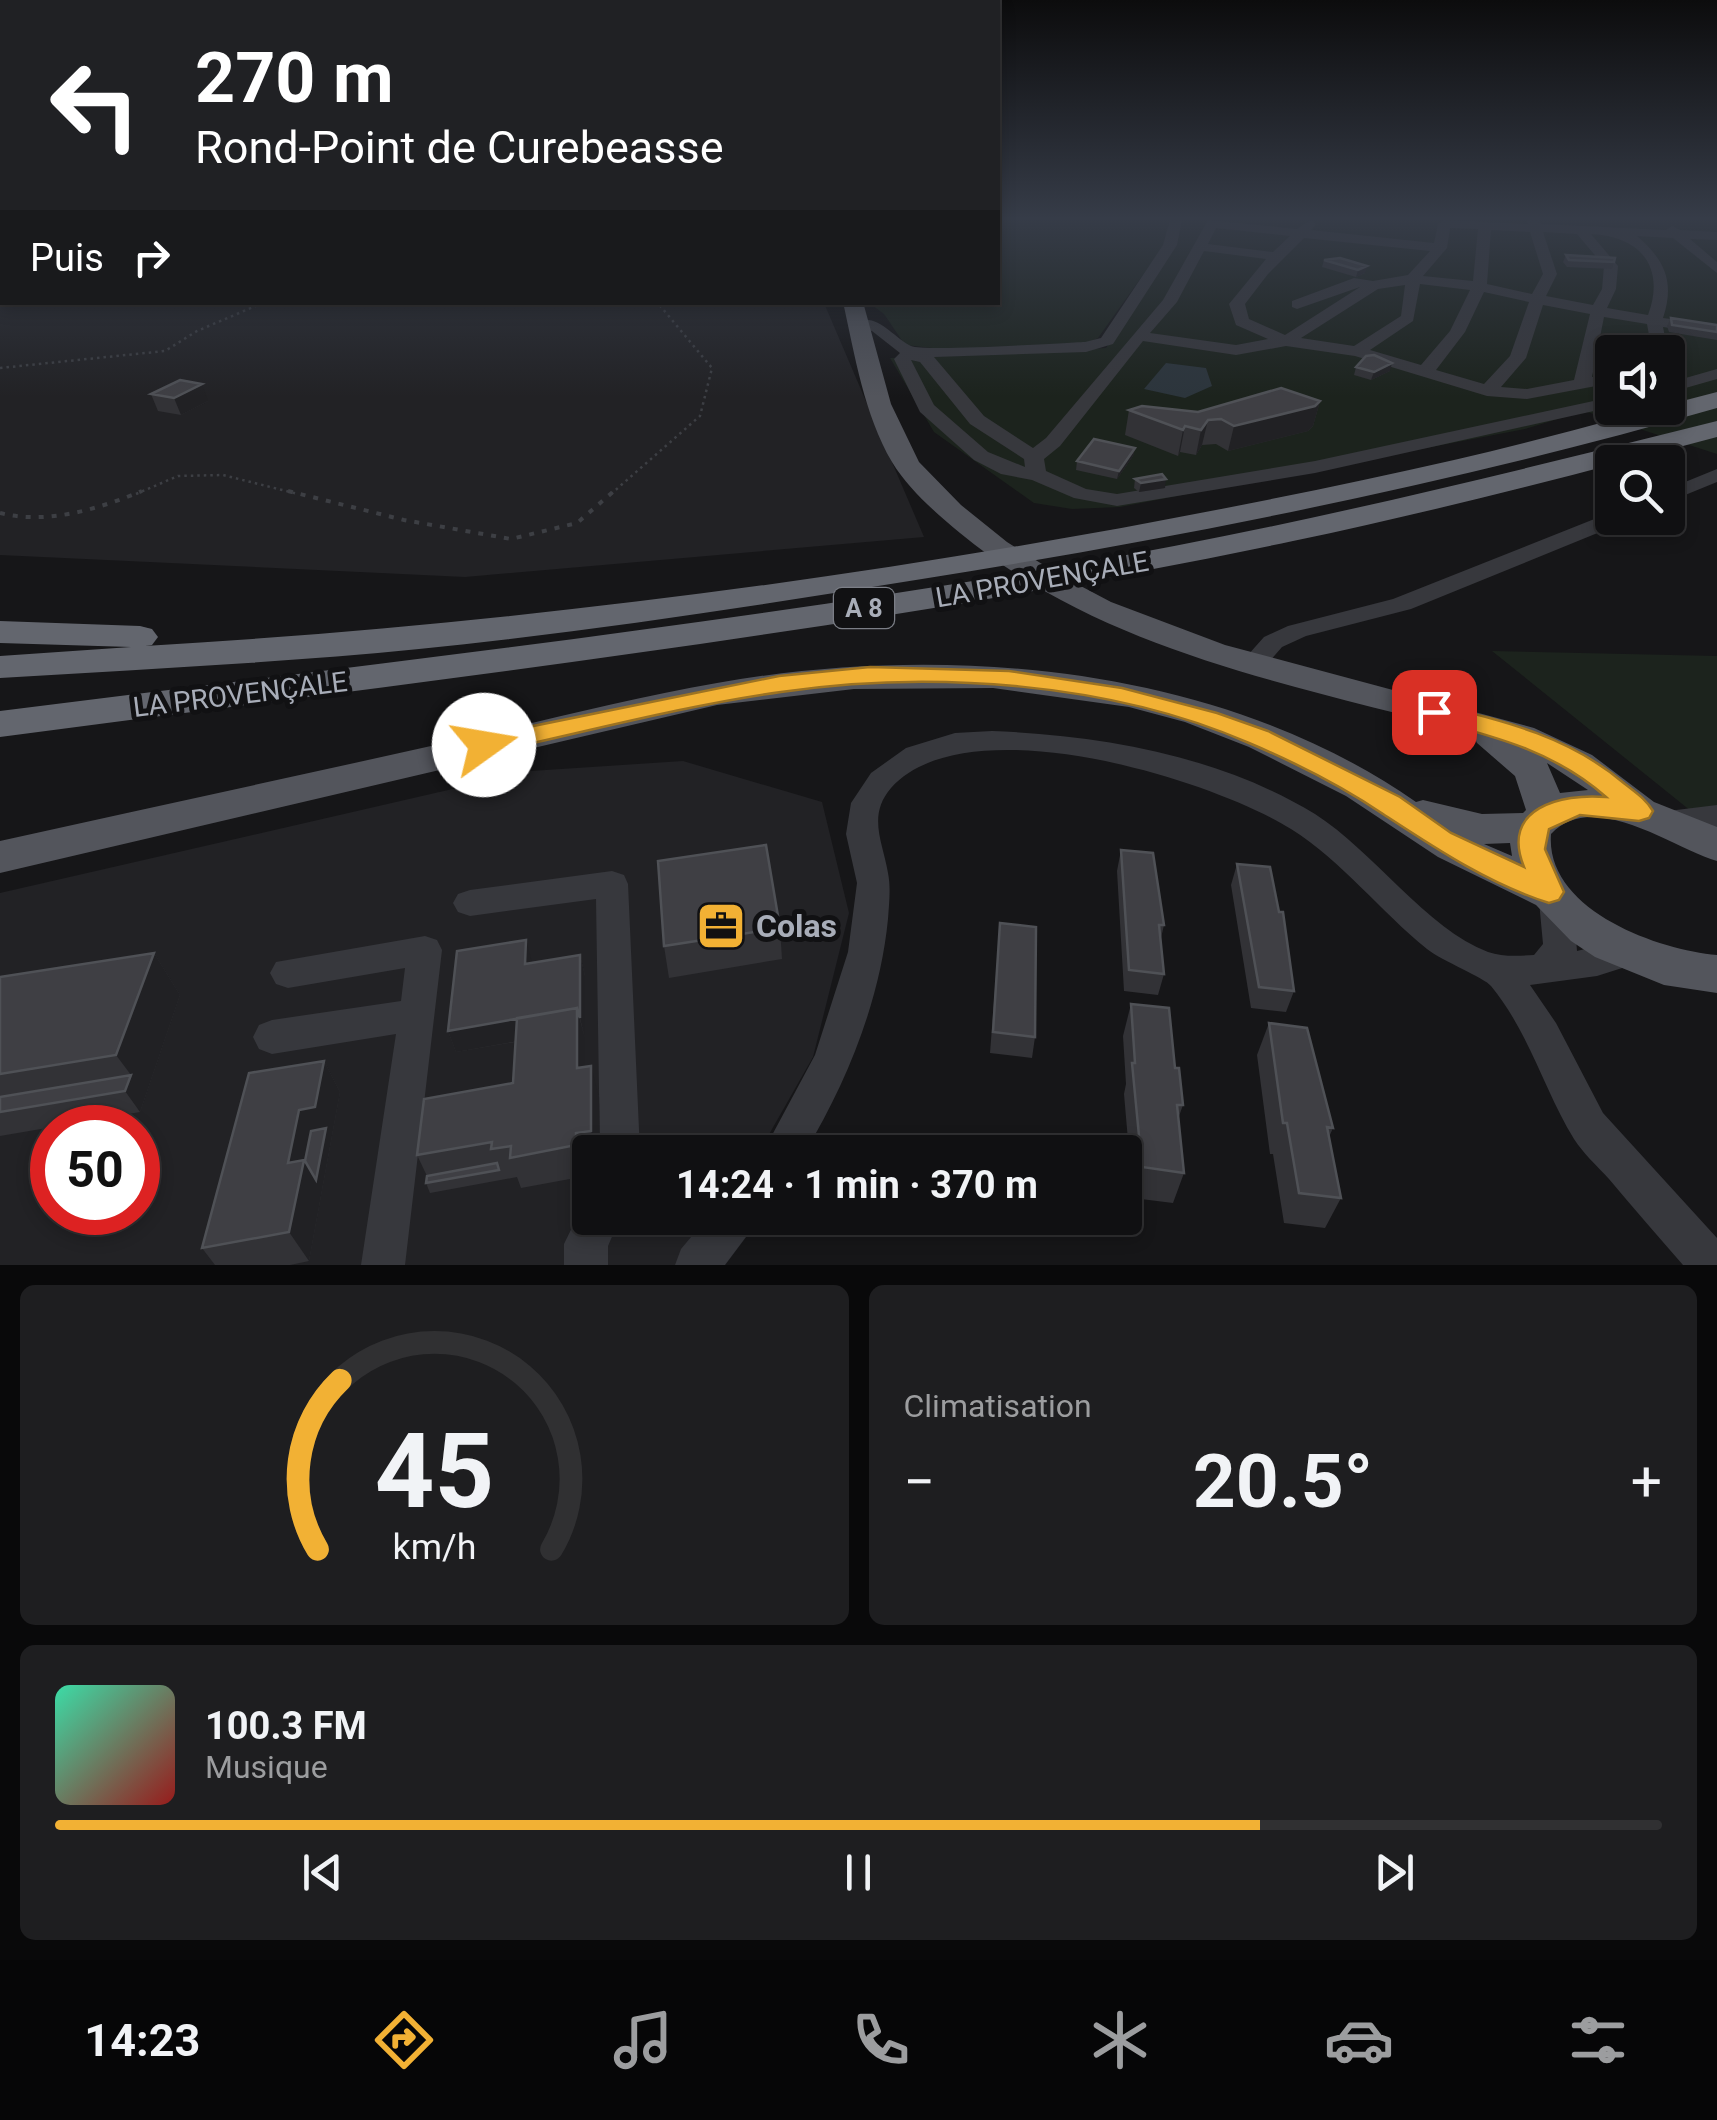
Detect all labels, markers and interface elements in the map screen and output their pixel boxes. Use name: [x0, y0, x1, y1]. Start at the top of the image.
text: 270 m: [195, 37, 394, 119]
icon: left: [30, 40, 160, 170]
text: Rond-Point de Curebeasse: [195, 121, 724, 174]
icon: right: [124, 230, 179, 285]
text: Puis: [30, 236, 104, 280]
map controls: [1595, 335, 1685, 535]
button: sound: [1595, 335, 1685, 425]
button: search: [1595, 445, 1685, 535]
street label: LA PROVENÇALE: [933, 545, 1151, 614]
road number: A 8: [834, 588, 894, 628]
street label: LA PROVENÇALE: [131, 665, 349, 724]
pin: [1392, 670, 1477, 755]
icon: arrive: [1407, 685, 1462, 740]
position arrow: [432, 693, 536, 797]
office icon: Colas: [695, 900, 747, 952]
place label: Colas: [756, 907, 837, 945]
speed limit sign: 50: [30, 1105, 160, 1235]
text: 14:24 · 1 min · 370 m: [676, 1163, 1038, 1207]
text: Climatisation: [904, 1387, 1092, 1425]
text: 45: [375, 1411, 494, 1532]
text: 20.5°: [1193, 1437, 1373, 1525]
text: −: [904, 1450, 935, 1514]
text: +: [1631, 1450, 1662, 1514]
text: km/h: [392, 1526, 476, 1568]
text: 100.3 FM: [205, 1704, 367, 1748]
text: Musique: [205, 1748, 328, 1786]
icon: previous: [295, 1845, 350, 1900]
icon: pause: [831, 1845, 886, 1900]
icon: next: [1367, 1845, 1422, 1900]
icon: directions: [369, 2005, 439, 2075]
icon: music: [608, 2005, 678, 2075]
icon: phone: [846, 2005, 916, 2075]
icon: climate: [1085, 2005, 1155, 2075]
icon: car: [1324, 2005, 1394, 2075]
icon: filters: [1563, 2005, 1633, 2075]
text: 14:23: [84, 2014, 200, 2067]

